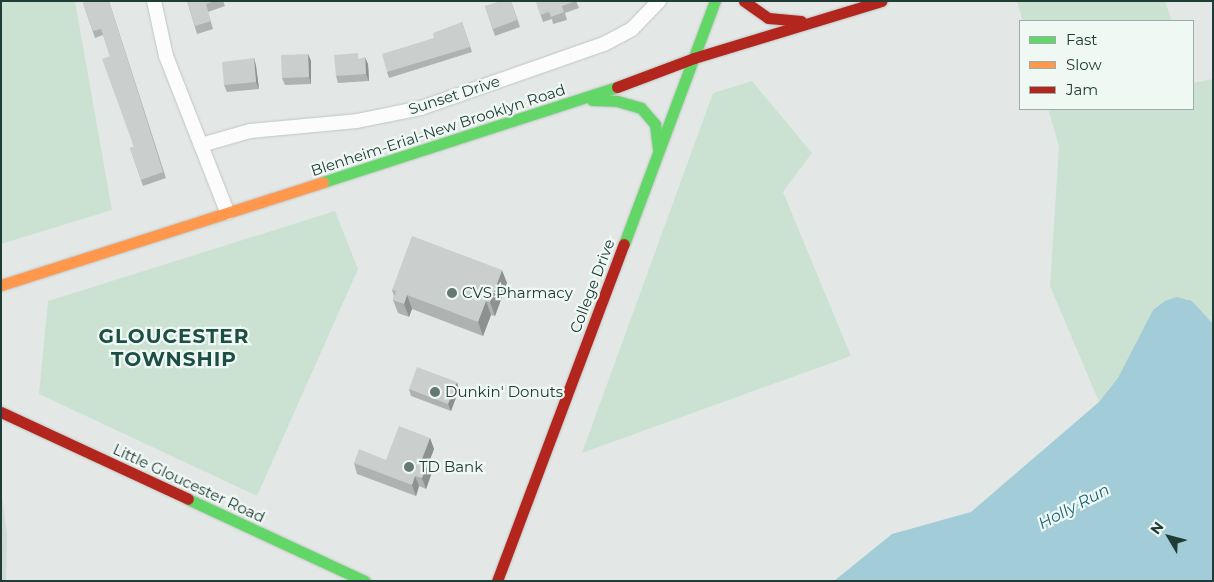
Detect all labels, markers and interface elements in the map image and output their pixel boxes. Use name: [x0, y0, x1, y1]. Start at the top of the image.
legend: [1019, 20, 1194, 110]
text: Fast: [1066, 30, 1097, 49]
text: Slow: [1066, 55, 1102, 74]
street label: Sunset Drive: [406, 72, 502, 118]
street label: Blenheim-Erial-New Brooklyn Road: [308, 80, 568, 180]
text: Jam: [1066, 80, 1098, 99]
street label: College Drive: [566, 236, 618, 336]
place label: CVS Pharmacy: [462, 284, 573, 302]
marker: CVS Pharmacy: [446, 287, 458, 299]
district label: GLOUCESTER TOWNSHIP: [97, 324, 251, 371]
place label: Dunkin' Donuts: [445, 383, 563, 401]
marker: Dunkin' Donuts: [429, 386, 441, 398]
street label: Little Gloucester Road: [110, 440, 268, 526]
place label: TD Bank: [419, 458, 483, 476]
marker: TD Bank: [403, 461, 415, 473]
water label: Holly Run: [1035, 480, 1113, 534]
north arrow: [1144, 512, 1194, 562]
text: N: [1146, 518, 1168, 538]

